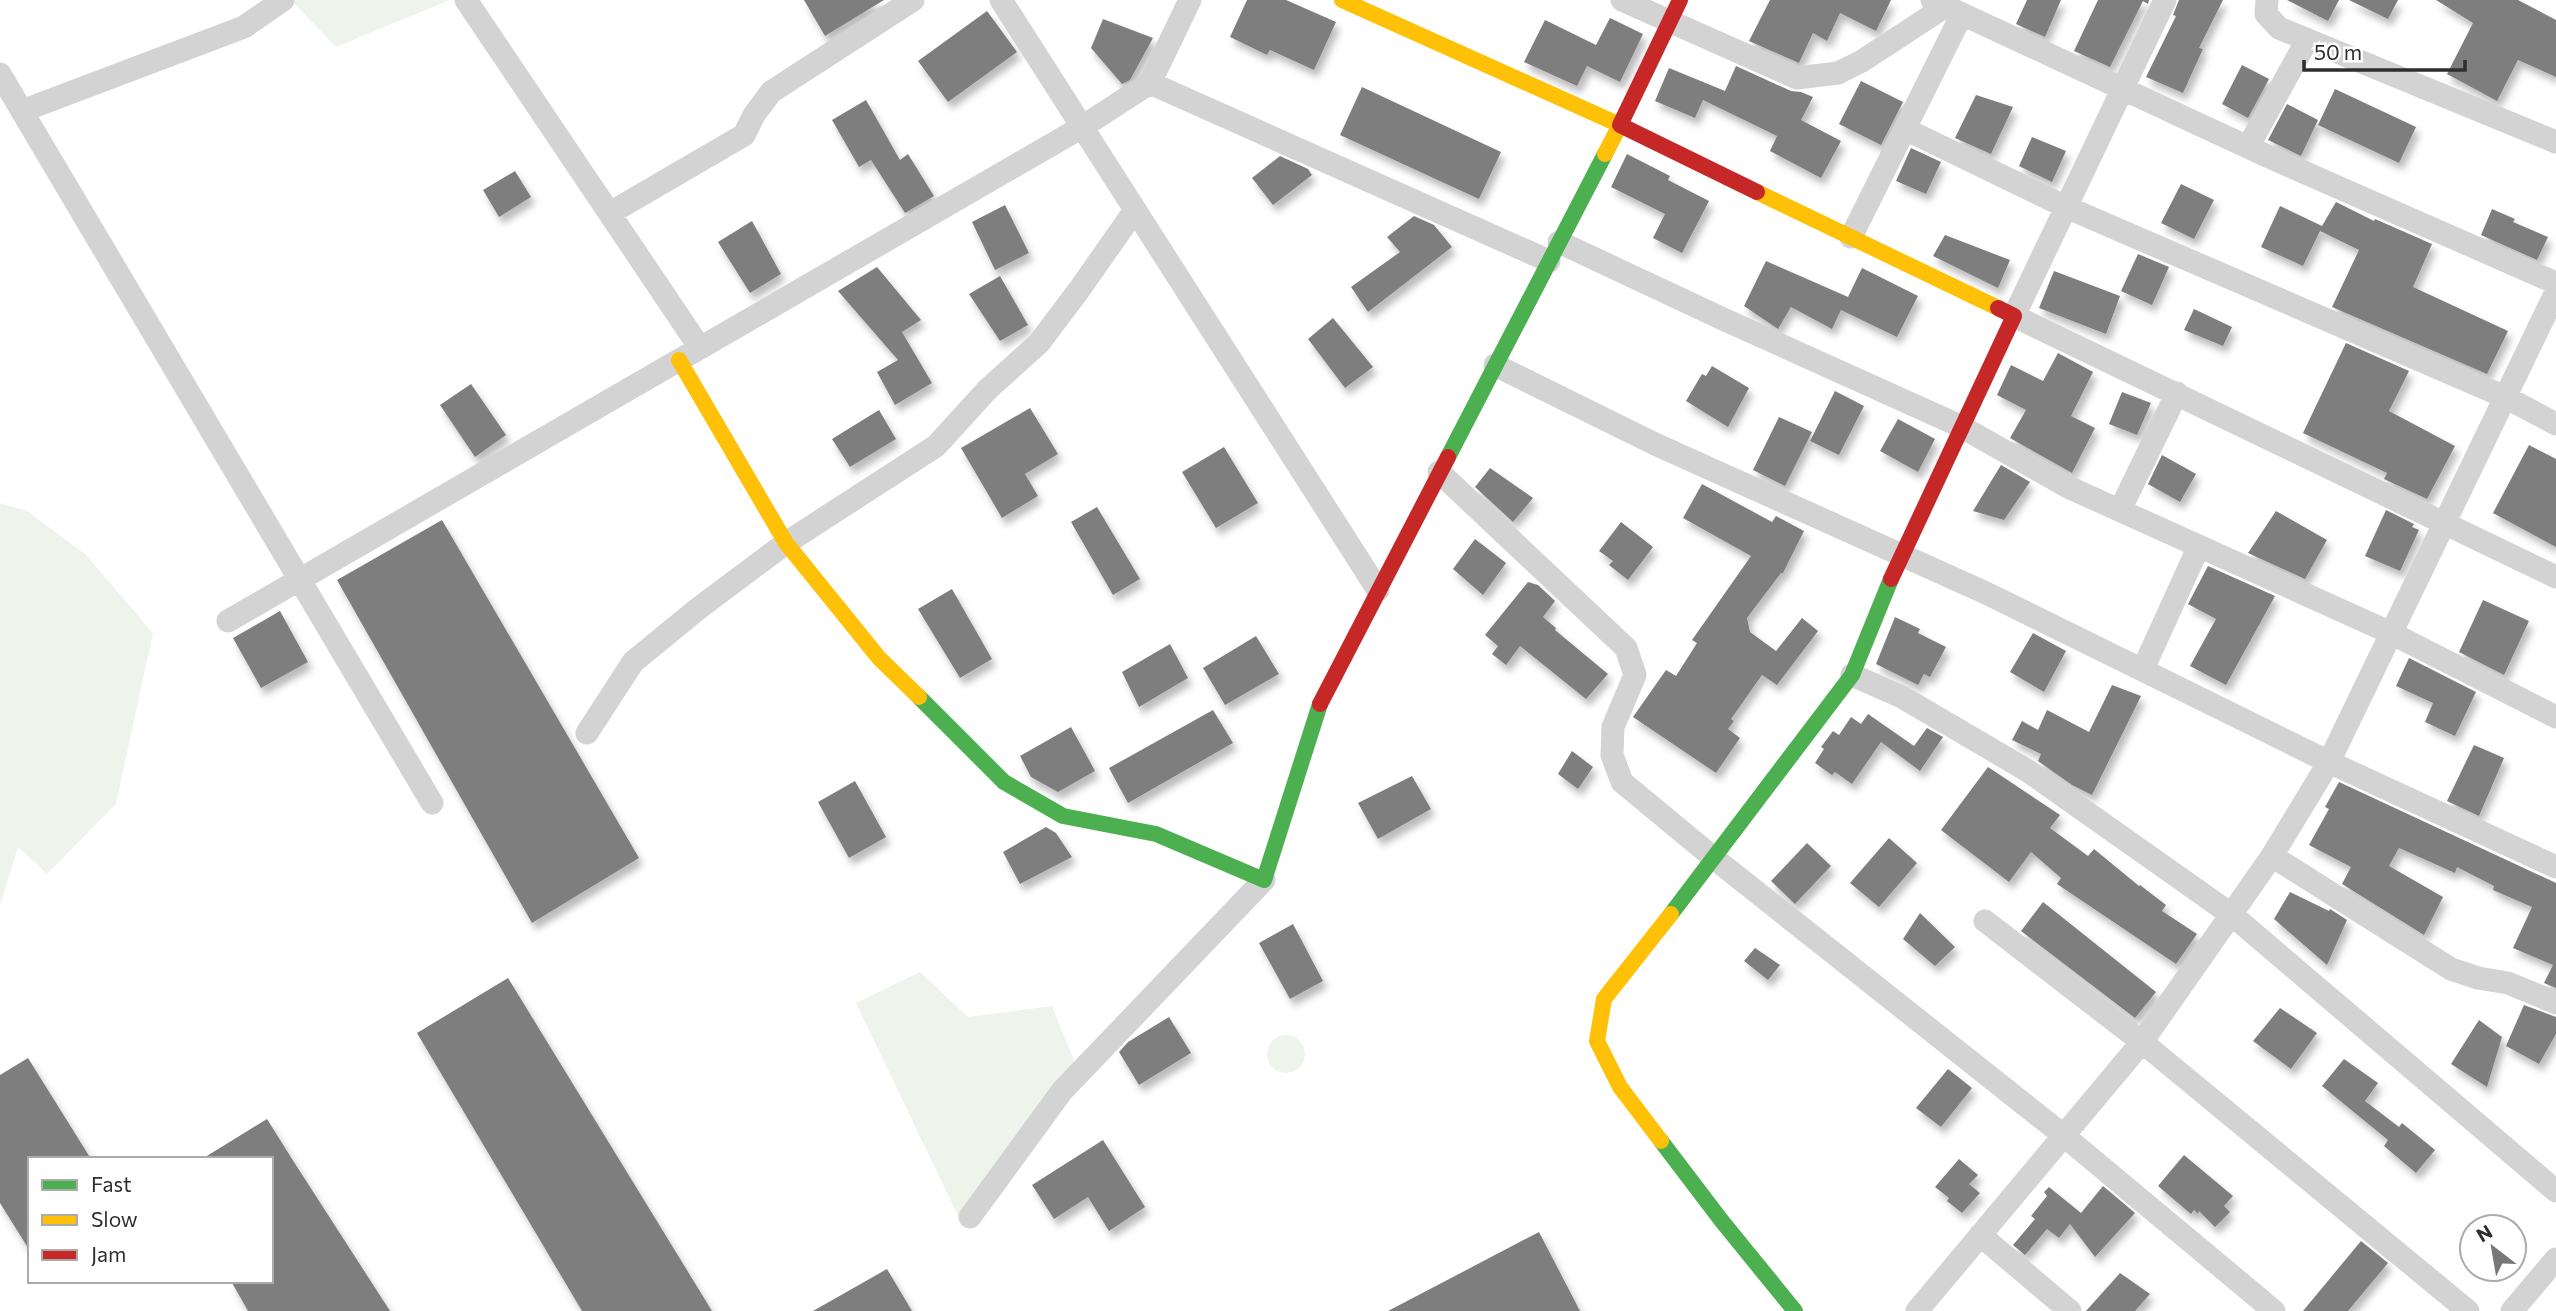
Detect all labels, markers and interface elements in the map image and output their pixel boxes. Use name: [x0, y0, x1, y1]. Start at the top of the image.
scale bar: [2304, 28, 2465, 72]
text: 50 m: [2314, 39, 2362, 64]
legend: [28, 1157, 273, 1283]
text: Fast: [91, 1171, 132, 1196]
text: Slow: [91, 1206, 138, 1231]
north arrow: [2458, 1213, 2528, 1283]
text: N: [2472, 1219, 2496, 1247]
text: Jam: [91, 1241, 126, 1266]

